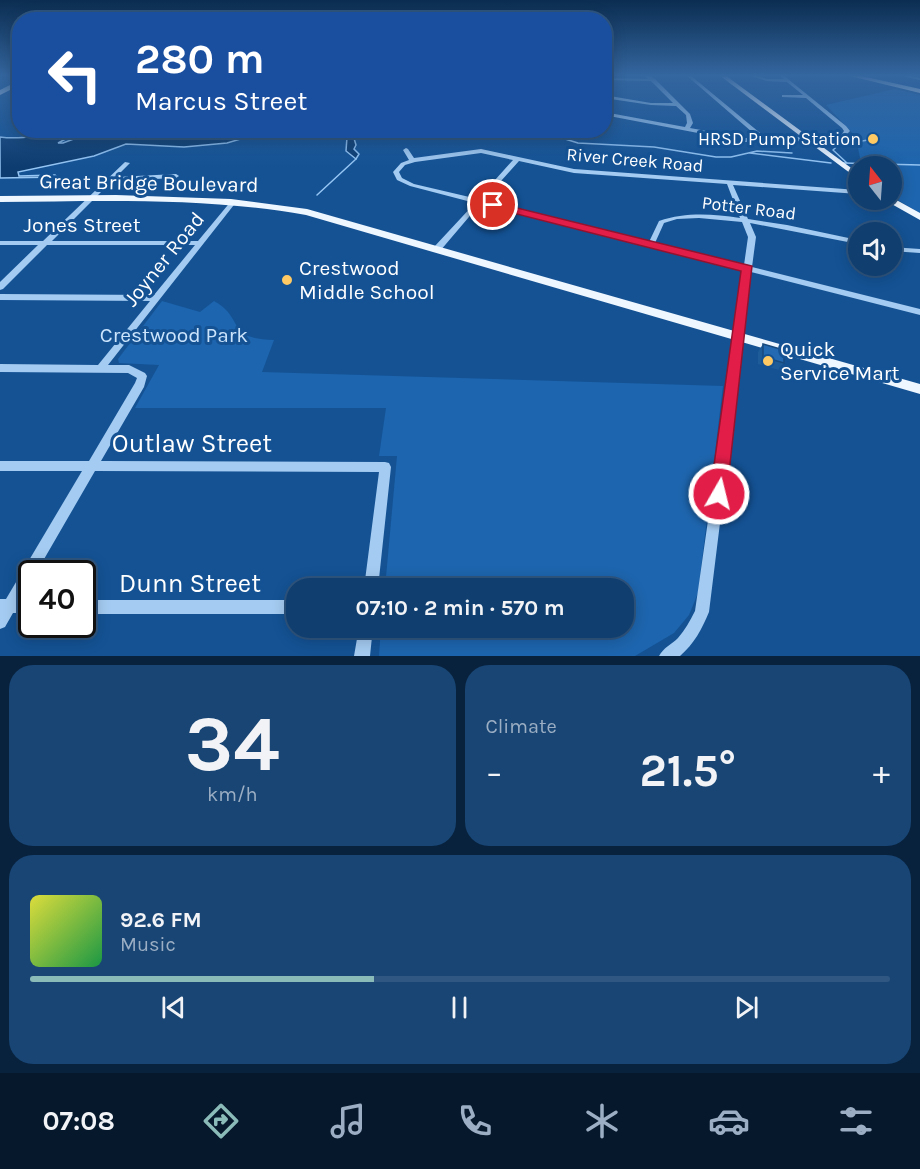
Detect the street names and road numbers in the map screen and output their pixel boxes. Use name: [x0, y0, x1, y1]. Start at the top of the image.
street label: River Creek Road: [566, 143, 704, 177]
street label: Great Bridge Boulevard: [39, 169, 259, 197]
street label: Potter Road: [701, 191, 797, 225]
street label: Joyner Road: [119, 207, 209, 311]
street label: Jones Street: [23, 213, 141, 237]
street label: Outlaw Street: [112, 428, 272, 459]
street label: Dunn Street: [119, 568, 261, 599]

